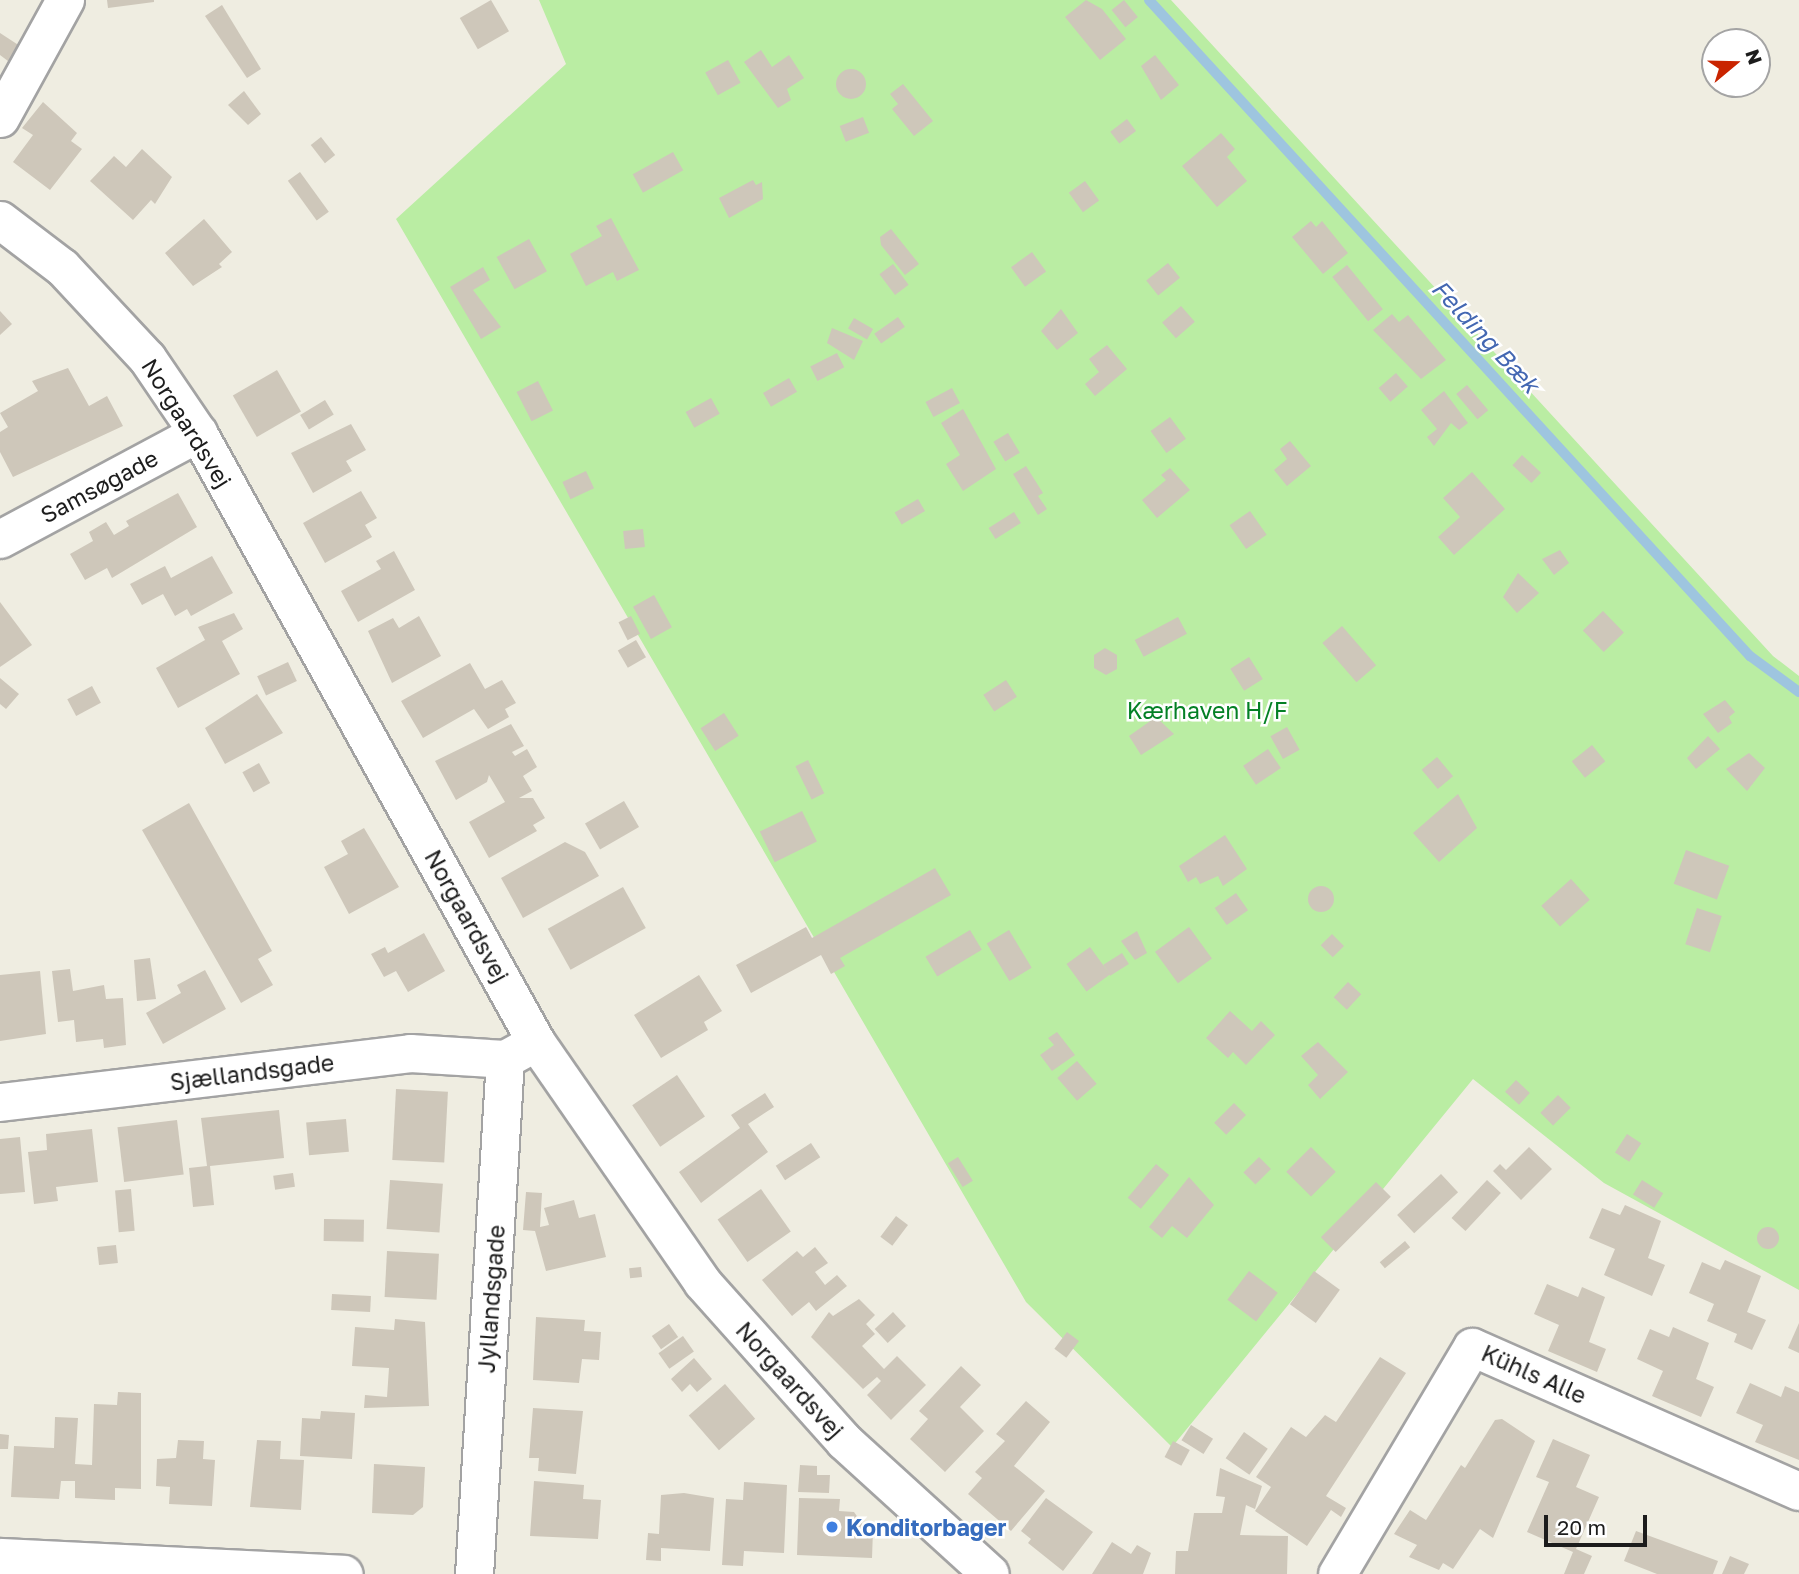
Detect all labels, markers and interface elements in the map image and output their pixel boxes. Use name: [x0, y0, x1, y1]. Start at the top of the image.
north arrow: [1701, 28, 1771, 98]
text: N: [1741, 46, 1768, 67]
water label: Felding Bæk: [1426, 273, 1546, 399]
street label: Norgaardsvej: [136, 353, 238, 493]
street label: Samsøgade: [36, 444, 162, 528]
park label: Kærhaven H/F: [1127, 696, 1287, 724]
street label: Norgaardsvej: [419, 845, 515, 987]
street label: Sjællandsgade: [168, 1048, 336, 1096]
street label: Jyllandsgade: [472, 1224, 510, 1374]
street label: Norgaardsvej: [731, 1316, 849, 1444]
street label: Kühls Alle: [1477, 1339, 1591, 1409]
scale bar: [1547, 1500, 1650, 1544]
place label: Konditorbager: [846, 1513, 1007, 1541]
text: 20 m: [1557, 1514, 1606, 1540]
marker: Konditorbager: [824, 1519, 840, 1535]

